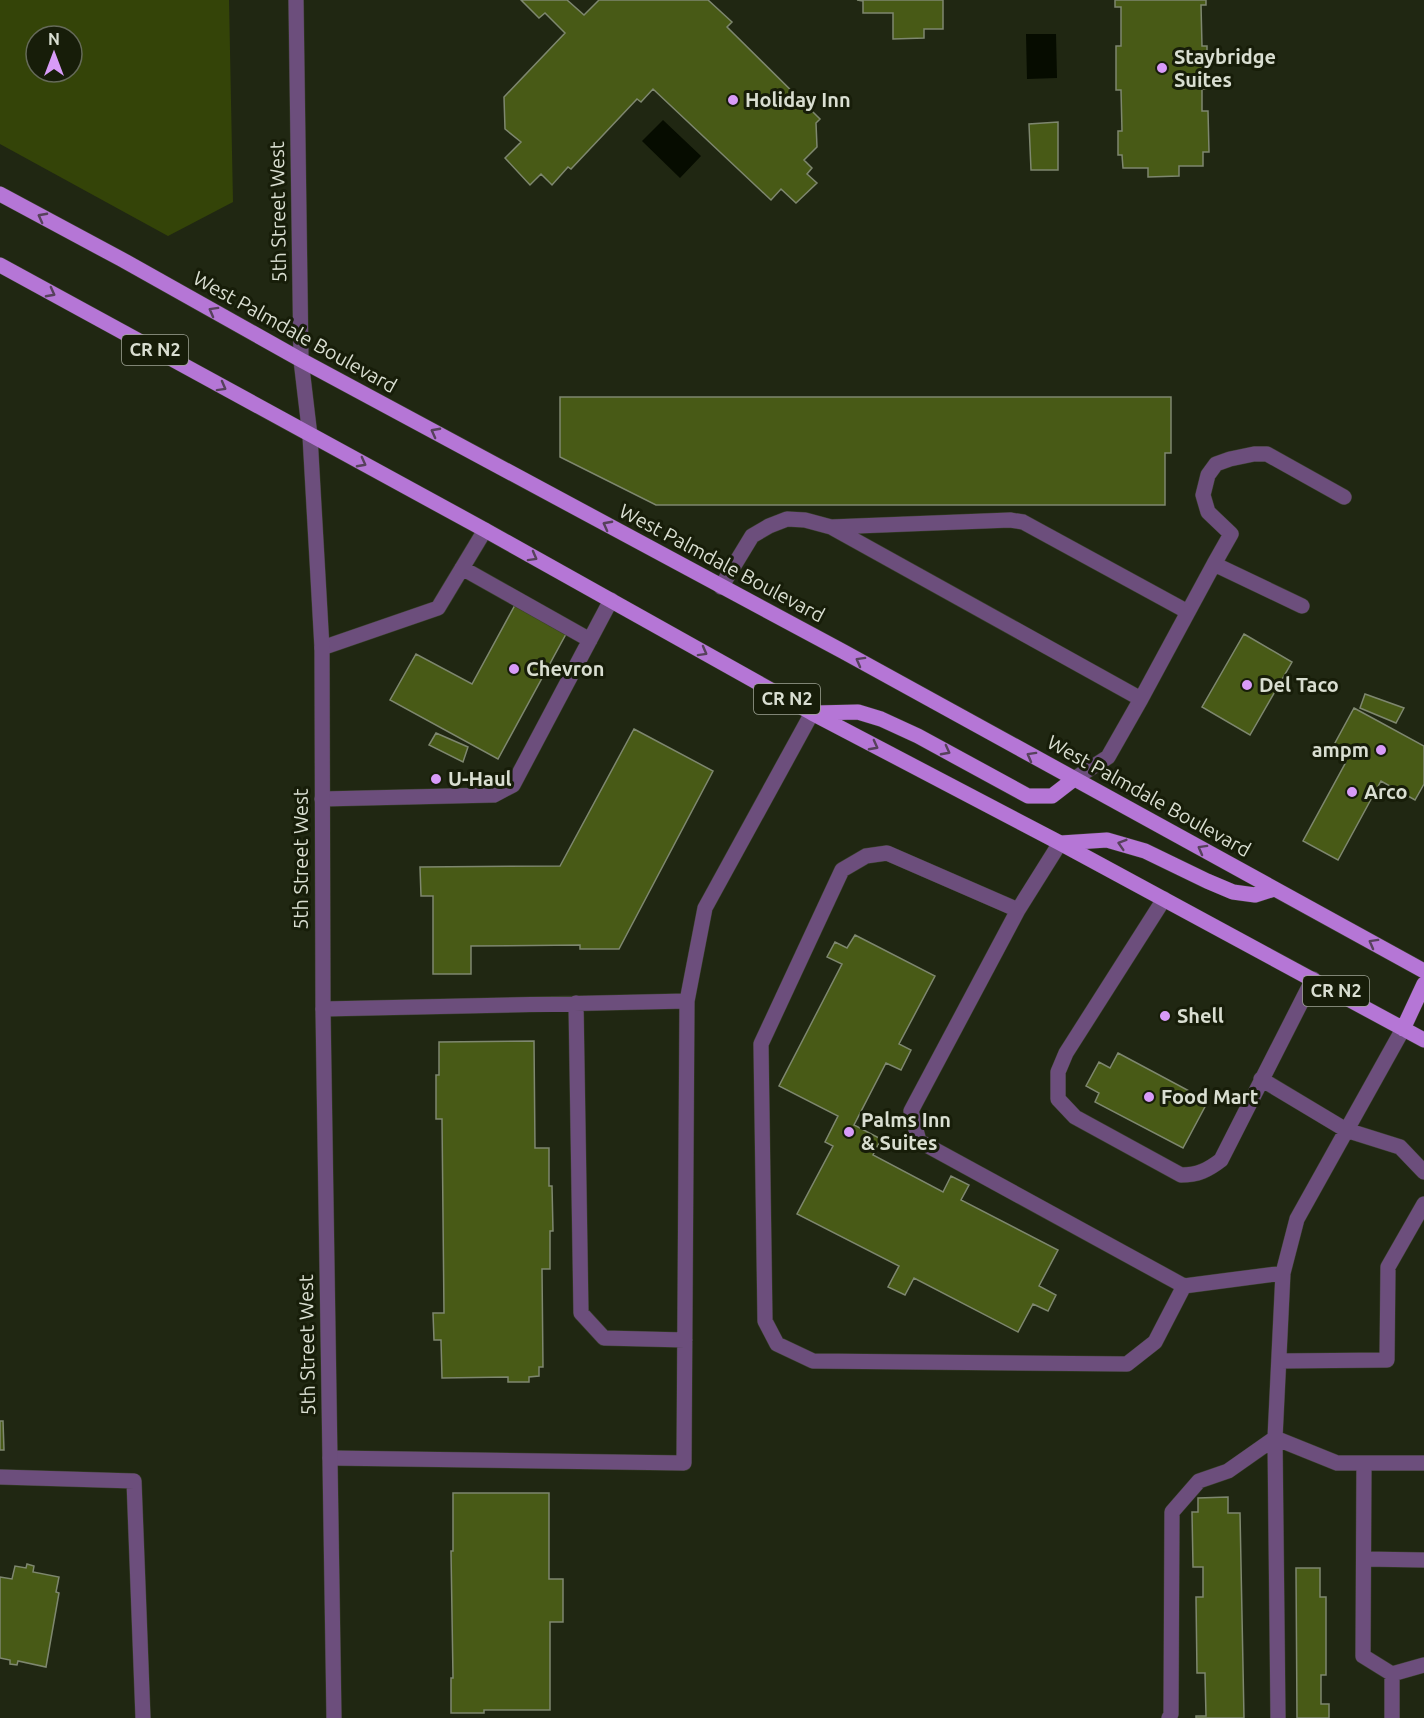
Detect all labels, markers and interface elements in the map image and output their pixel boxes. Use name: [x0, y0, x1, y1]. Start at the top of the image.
north arrow: [24, 24, 84, 84]
text: N: [48, 30, 60, 48]
place label: Staybridge Suites: [1174, 45, 1276, 91]
marker: Staybridge Suites: [1155, 61, 1169, 75]
place label: Holiday Inn: [745, 88, 851, 111]
marker: Holiday Inn: [726, 93, 740, 107]
street label: 5th Street West: [265, 141, 290, 283]
one-way arrow: [38, 213, 48, 224]
street label: West Palmdale Boulevard: [189, 266, 401, 397]
one-way arrow: [45, 286, 56, 297]
one-way arrow: [209, 307, 219, 318]
road number: CR N2: [122, 335, 188, 365]
one-way arrow: [216, 380, 226, 391]
one-way arrow: [431, 428, 441, 439]
one-way arrow: [355, 456, 366, 467]
street label: West Palmdale Boulevard: [616, 499, 829, 626]
one-way arrow: [602, 521, 613, 532]
one-way arrow: [527, 549, 537, 561]
one-way arrow: [697, 645, 707, 656]
place label: Chevron: [526, 657, 605, 680]
one-way arrow: [856, 657, 866, 668]
marker: Chevron: [507, 662, 521, 676]
place label: Del Taco: [1259, 673, 1339, 696]
marker: Del Taco: [1240, 678, 1254, 692]
road number: CR N2: [754, 684, 820, 714]
street label: West Palmdale Boulevard: [1043, 730, 1255, 861]
place label: ampm: [1312, 738, 1369, 761]
one-way arrow: [868, 739, 878, 750]
marker: ampm: [1374, 743, 1388, 757]
one-way arrow: [940, 744, 950, 755]
one-way arrow: [1027, 751, 1037, 763]
place label: U-Haul: [448, 767, 512, 790]
marker: U-Haul: [429, 772, 443, 786]
place label: Arco: [1364, 780, 1408, 803]
marker: Arco: [1345, 785, 1359, 799]
street label: 5th Street West: [289, 788, 312, 930]
one-way arrow: [1117, 839, 1128, 851]
one-way arrow: [1198, 845, 1208, 856]
one-way arrow: [1369, 939, 1379, 950]
road number: CR N2: [1303, 976, 1369, 1006]
place label: Shell: [1177, 1004, 1224, 1027]
marker: Shell: [1158, 1009, 1172, 1023]
place label: Food Mart: [1161, 1085, 1259, 1108]
marker: Food Mart: [1142, 1090, 1156, 1104]
place label: Palms Inn & Suites: [861, 1108, 951, 1154]
marker: Palms Inn & Suites: [842, 1125, 856, 1139]
street label: 5th Street West: [294, 1274, 319, 1416]

